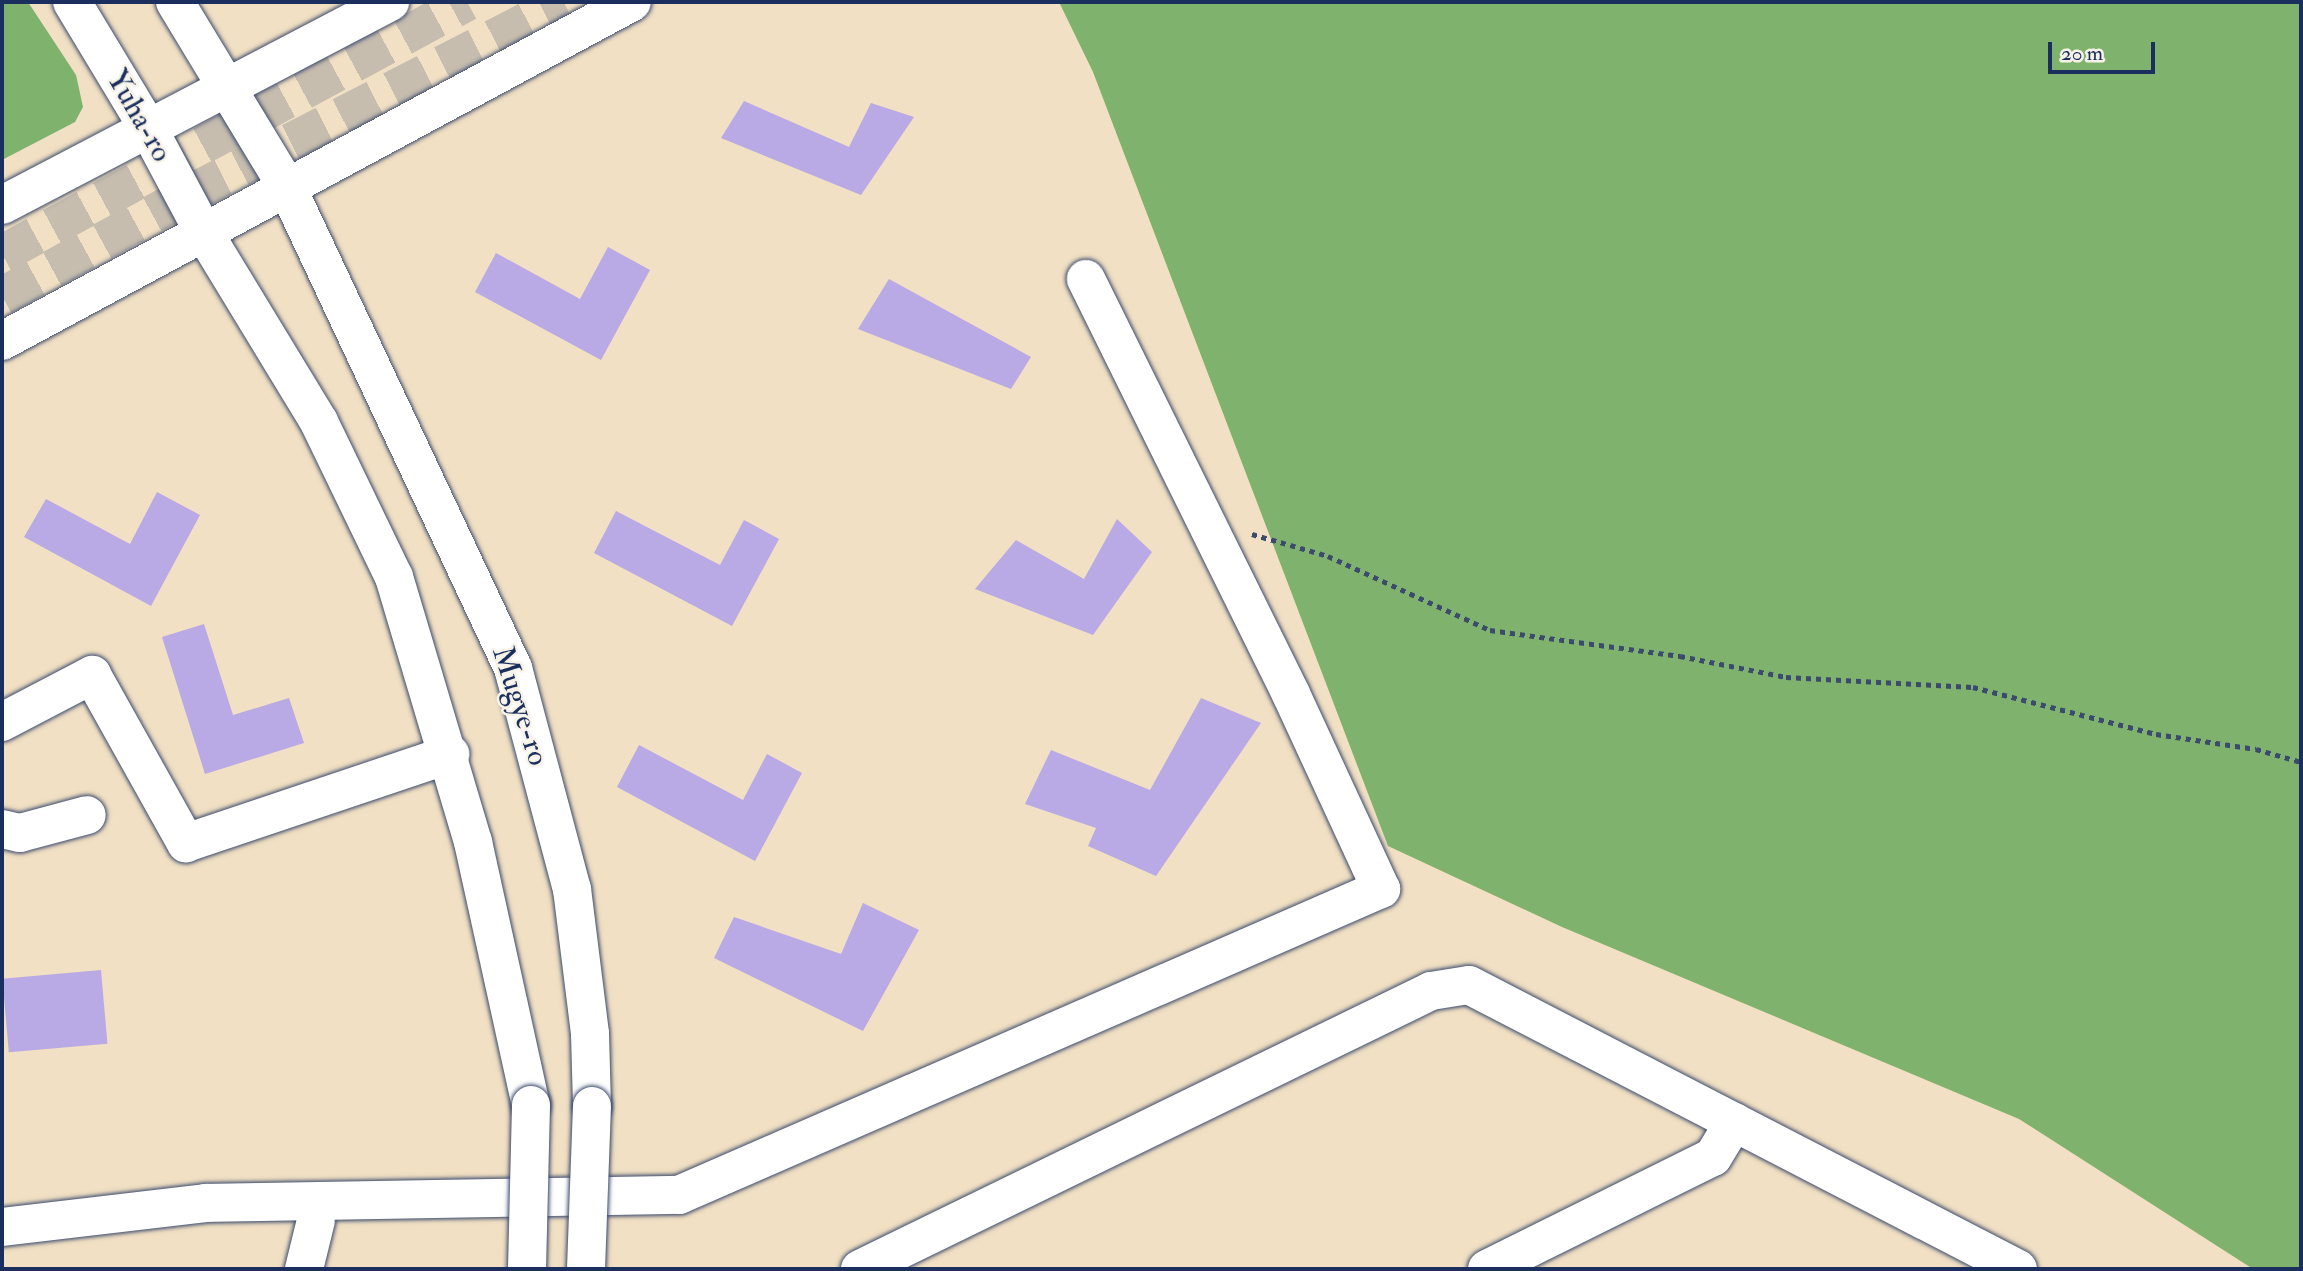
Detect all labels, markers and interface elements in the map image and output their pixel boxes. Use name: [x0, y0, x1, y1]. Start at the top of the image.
scale bar: [2051, 28, 2158, 72]
text: 20 m: [2061, 40, 2103, 67]
street label: Yuha-ro: [98, 64, 180, 168]
street label: Mugye-ro: [484, 642, 556, 770]

